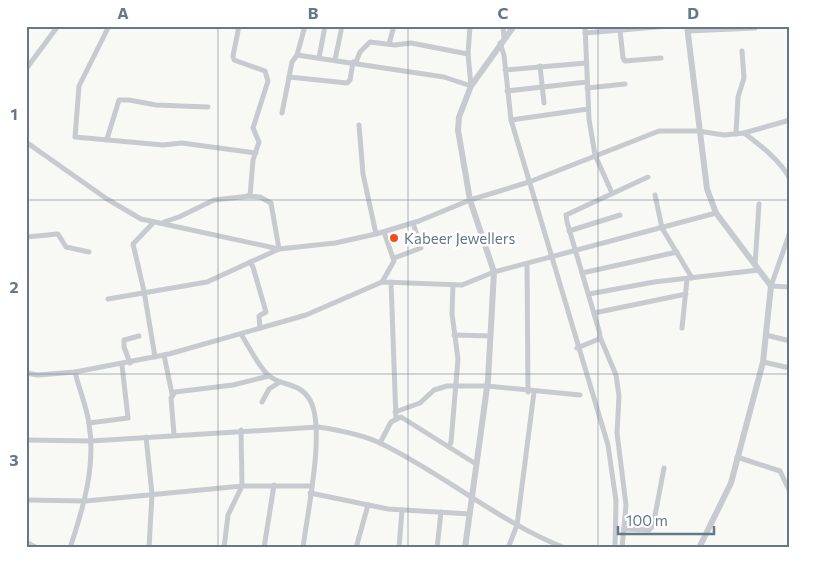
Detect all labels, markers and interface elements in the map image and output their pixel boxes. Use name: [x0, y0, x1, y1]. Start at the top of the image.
text: A: [117, 3, 129, 22]
text: B: [308, 3, 319, 22]
text: C: [498, 3, 509, 22]
text: D: [687, 3, 699, 22]
text: 1: [10, 104, 18, 123]
place label: Kabeer Jewellers: [404, 229, 515, 247]
marker: Kabeer Jewellers: [388, 232, 400, 244]
text: 2: [9, 277, 19, 296]
text: 3: [9, 450, 19, 469]
scale bar: [618, 504, 715, 536]
text: 100 m: [626, 511, 668, 529]

